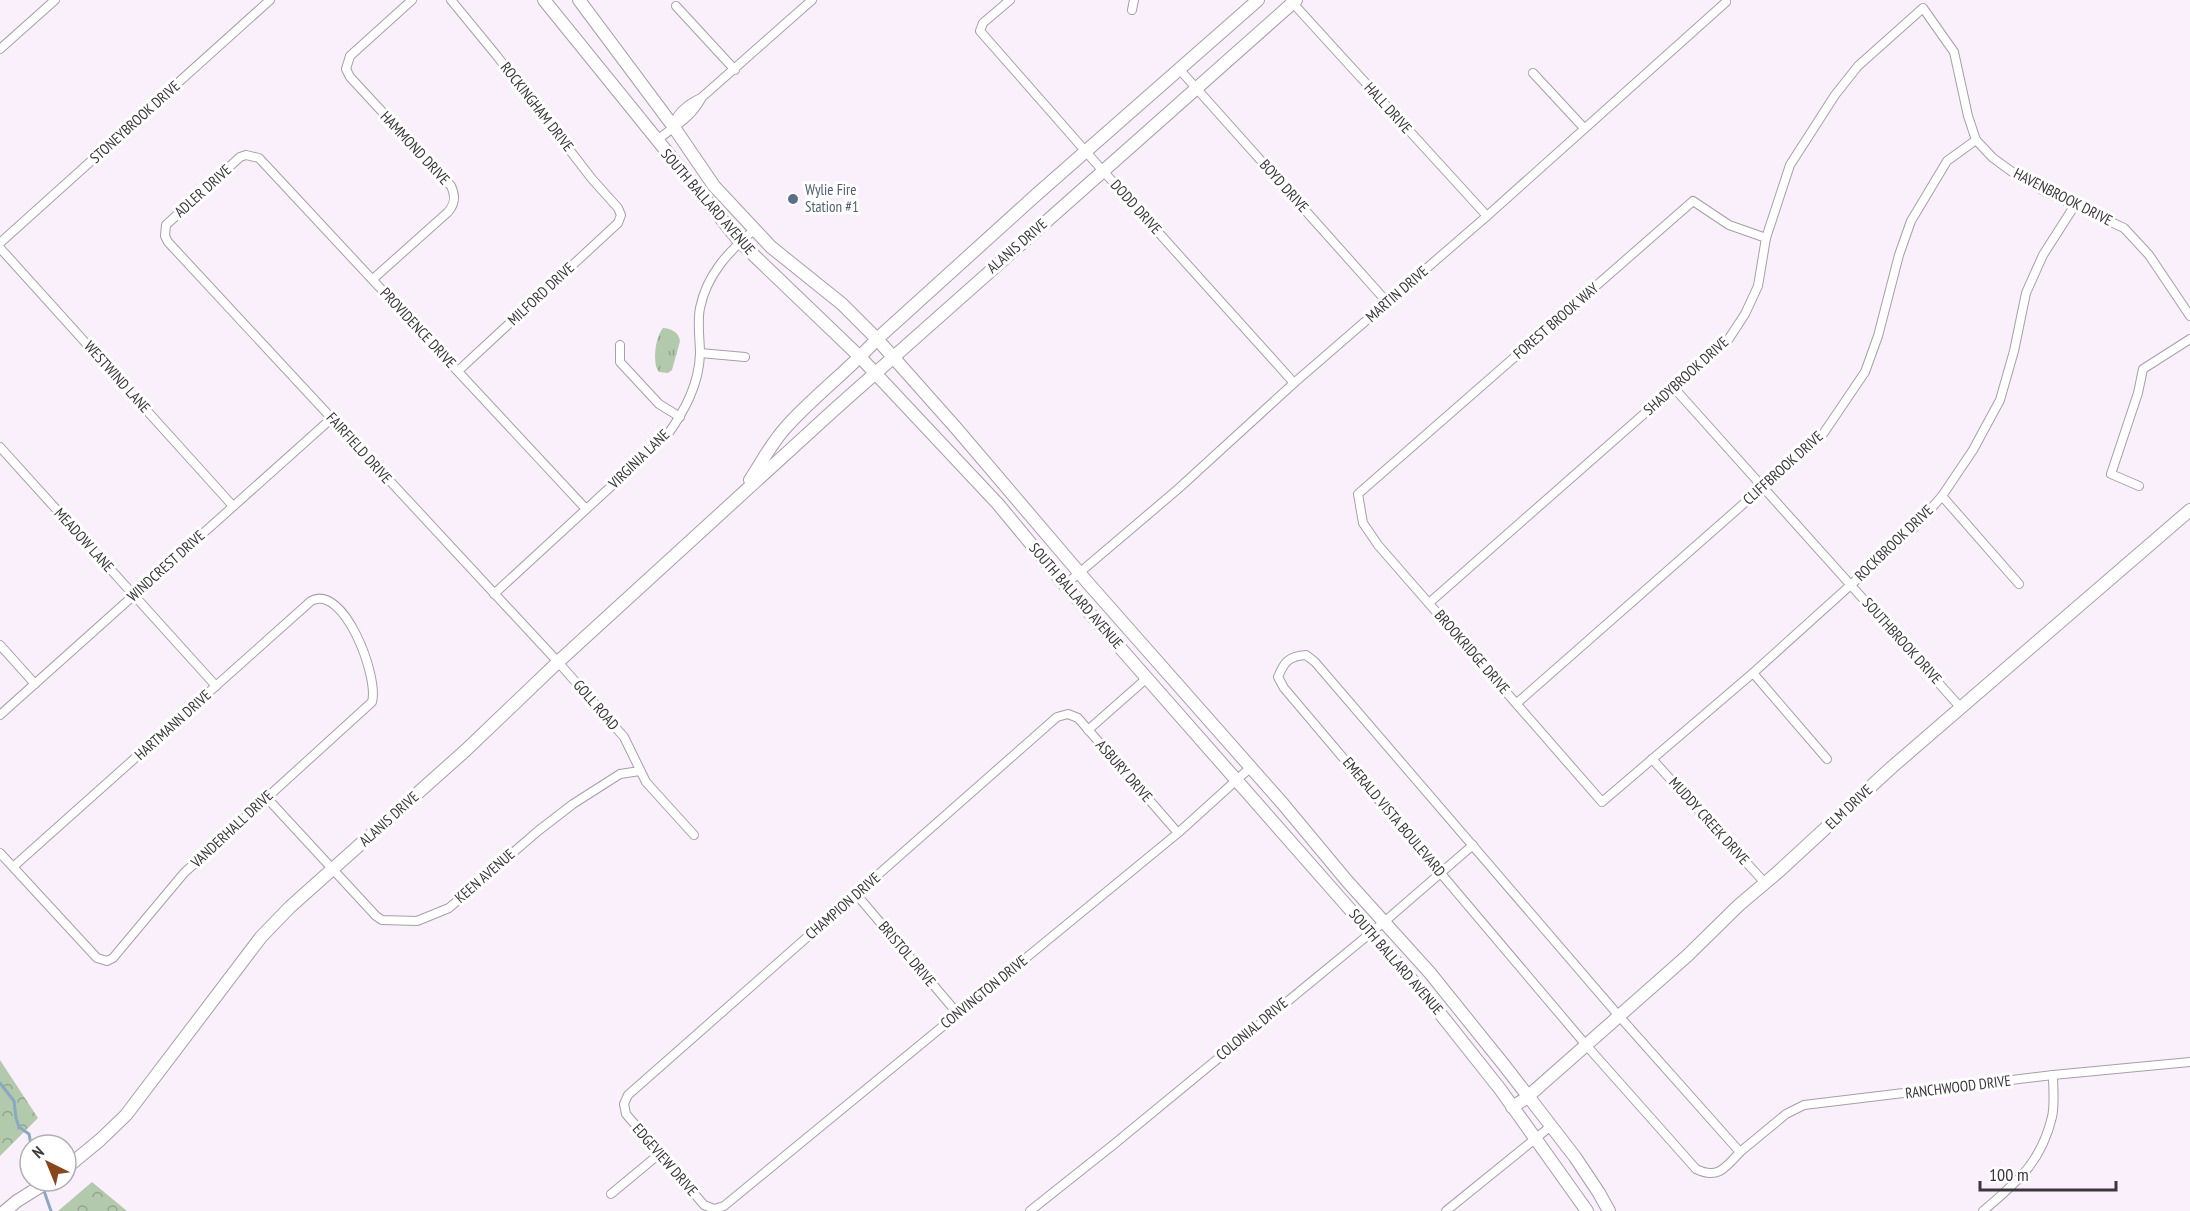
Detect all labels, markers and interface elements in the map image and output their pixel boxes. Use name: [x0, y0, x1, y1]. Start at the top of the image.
street label: ROCKINGHAM DRIVE: [497, 58, 578, 155]
street label: STONEYBROOK DRIVE: [86, 76, 184, 167]
street label: HALL DRIVE: [1361, 78, 1416, 137]
street label: HAMMOND DRIVE: [377, 107, 454, 188]
street label: SOUTH BALLARD AVENUE: [657, 145, 760, 259]
street label: BOYD DRIVE: [1256, 155, 1313, 216]
street label: ADLER DRIVE: [170, 160, 235, 221]
street label: HAVENBROOK DRIVE: [2011, 163, 2116, 230]
street label: DODD DRIVE: [1107, 175, 1166, 238]
place label: Wylie Fire Station #1: [805, 180, 859, 216]
marker: Wylie Fire Station #1: [786, 192, 800, 206]
street label: ALANIS DRIVE: [983, 214, 1051, 277]
street label: MILFORD DRIVE: [503, 258, 578, 329]
street label: MARTIN DRIVE: [1362, 261, 1432, 326]
street label: FOREST BROOK WAY: [1509, 278, 1602, 363]
street label: PROVIDENCE DRIVE: [376, 284, 460, 372]
street label: SHADYBROOK DRIVE: [1639, 332, 1732, 419]
street label: WESTWIND LANE: [80, 337, 155, 417]
street label: FAIRFIELD DRIVE: [322, 408, 396, 487]
street label: VIRGINIA LANE: [604, 425, 673, 493]
street label: CLIFFBROOK DRIVE: [1739, 427, 1827, 509]
street label: ROCKBROOK DRIVE: [1850, 500, 1937, 585]
street label: MEADOW LANE: [51, 504, 118, 576]
street label: WINDCREST DRIVE: [123, 526, 208, 605]
street label: SOUTH BALLARD AVENUE: [1025, 539, 1128, 653]
street label: SOUTHBROOK DRIVE: [1859, 594, 1946, 688]
street label: BROOKRIDGE DRIVE: [1431, 606, 1514, 698]
street label: GOLL ROAD: [569, 676, 623, 734]
street label: HARTMANN DRIVE: [131, 685, 215, 764]
street label: ASBURY DRIVE: [1092, 736, 1157, 806]
street label: EMERALD VISTA BOULEVARD: [1339, 753, 1450, 880]
street label: MUDDY CREEK DRIVE: [1665, 773, 1754, 868]
street label: ELM DRIVE: [1821, 780, 1876, 833]
street label: VANDERHALL DRIVE: [186, 786, 277, 872]
street label: ALANIS DRIVE: [355, 787, 422, 850]
street label: KEEN AVENUE: [451, 844, 519, 907]
street label: CHAMPION DRIVE: [801, 868, 884, 943]
street label: SOUTH BALLARD AVENUE: [1345, 905, 1448, 1019]
street label: BRISTOL DRIVE: [875, 917, 940, 990]
street label: CONVINGTON DRIVE: [936, 951, 1031, 1032]
street label: COLONIAL DRIVE: [1212, 993, 1291, 1064]
street label: RANCHWOOD DRIVE: [1904, 1071, 2012, 1102]
street label: EDGEVIEW DRIVE: [629, 1120, 702, 1200]
north arrow: [18, 1133, 78, 1193]
text: N: [28, 1142, 48, 1162]
scale bar: [1980, 1154, 2116, 1192]
text: 100 m: [1989, 1163, 2029, 1186]

